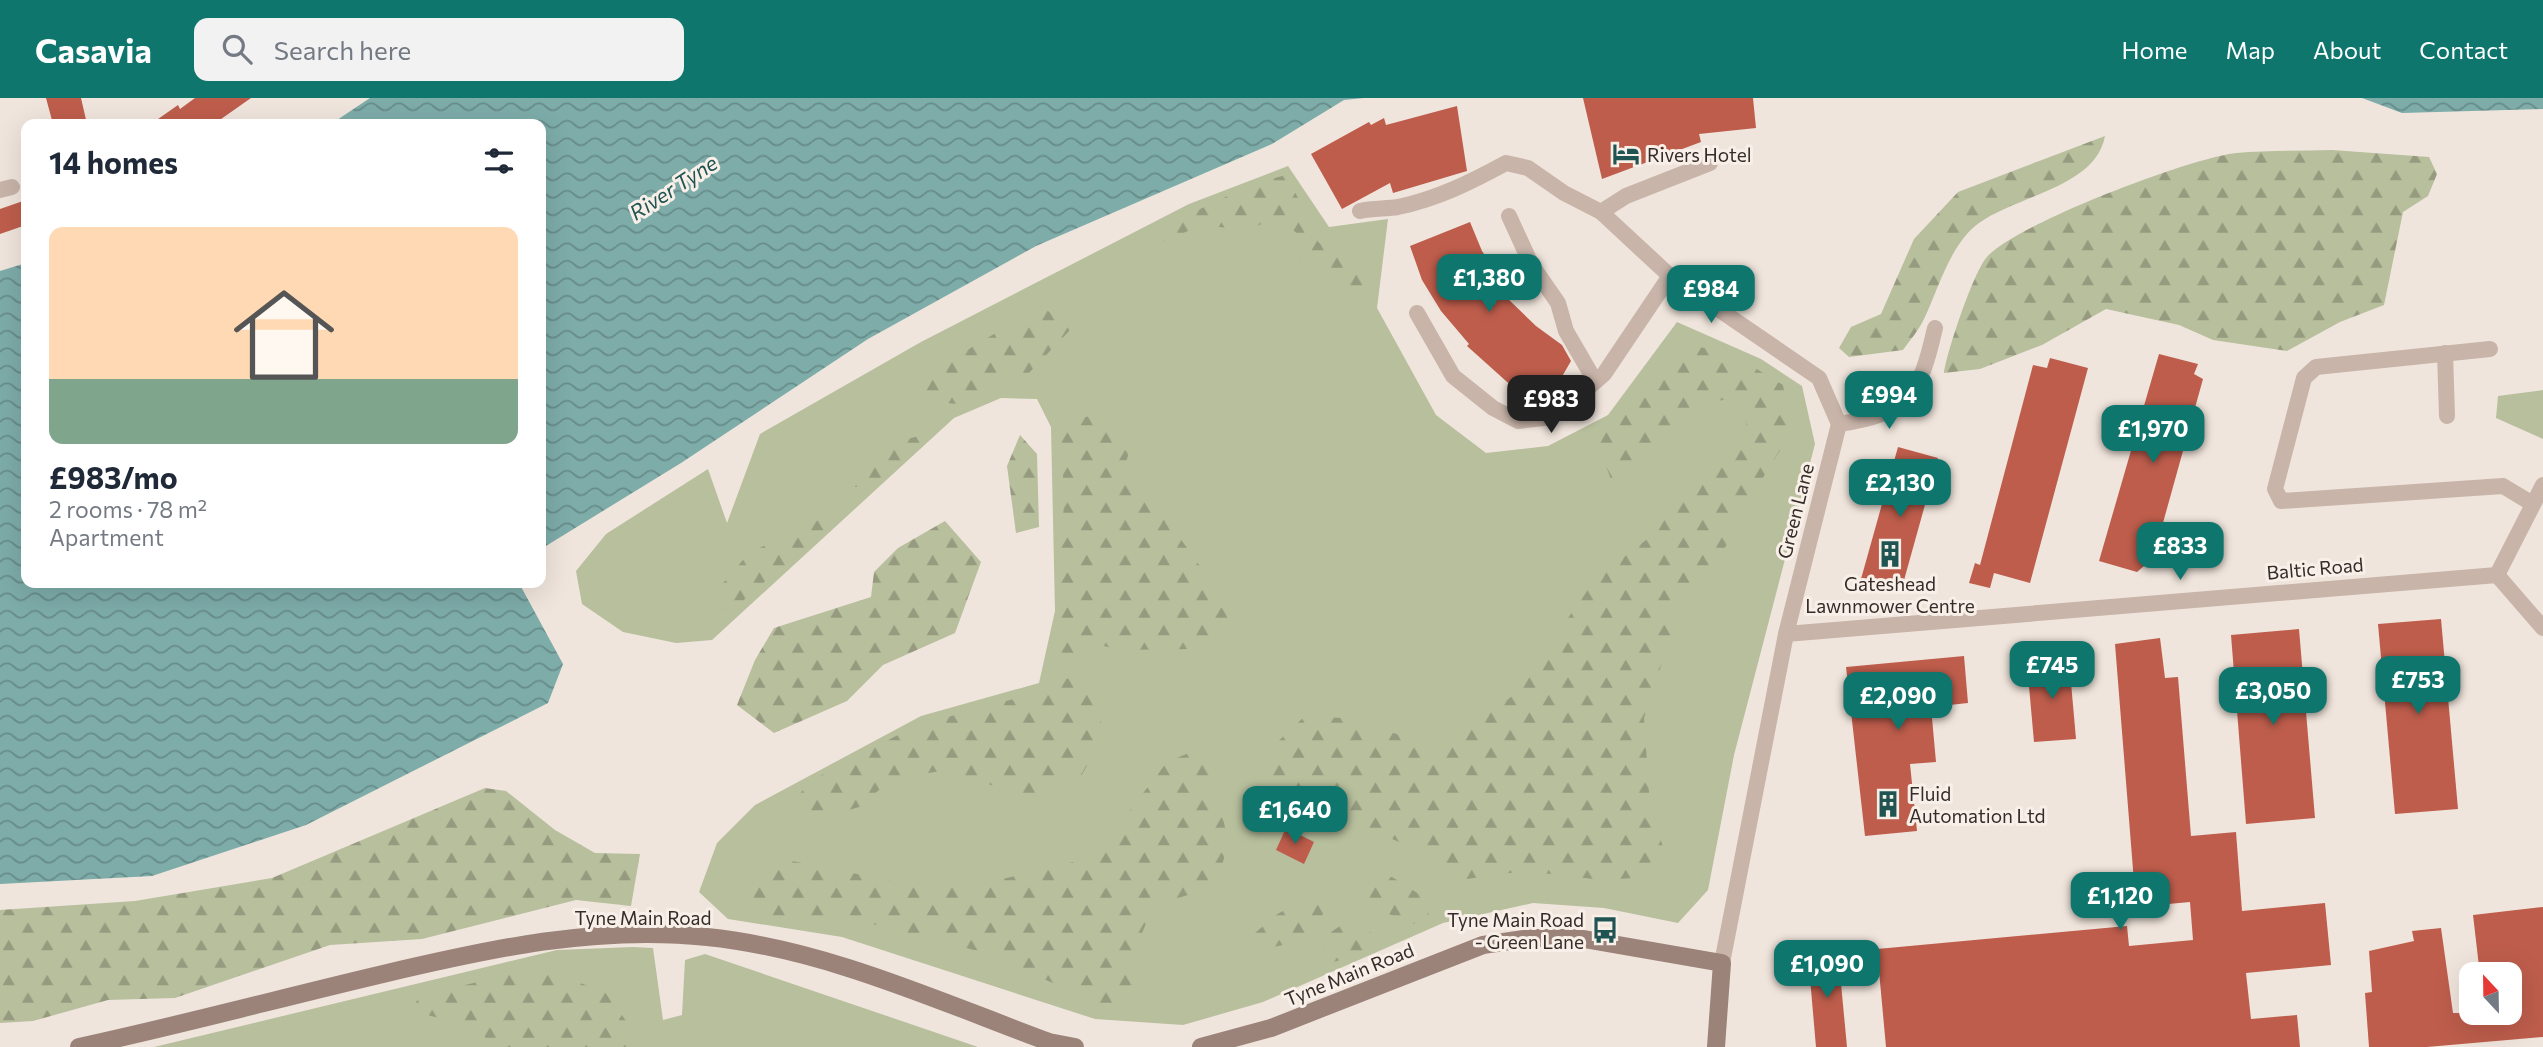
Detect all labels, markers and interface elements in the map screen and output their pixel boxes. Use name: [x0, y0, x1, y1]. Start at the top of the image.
search box: [194, 18, 684, 81]
text: Casavia: [35, 29, 152, 70]
icon: search: [218, 30, 256, 68]
text: Search here: [274, 34, 411, 65]
text: Home: [2122, 35, 2188, 64]
text: Map: [2226, 35, 2275, 64]
text: About: [2313, 35, 2381, 64]
text: Contact: [2419, 35, 2508, 64]
hotel icon: Rivers Hotel: [1611, 139, 1641, 169]
icon: filters: [480, 142, 518, 180]
text: 14 homes: [49, 143, 178, 180]
place label: Rivers Hotel: [1647, 143, 1752, 166]
water label: River Tyne: [624, 149, 722, 225]
pin: £1,380: [1432, 254, 1546, 314]
text: £1,380: [1453, 263, 1525, 291]
pin: £984: [1670, 266, 1752, 325]
icon: home: [221, 272, 347, 398]
text: £984: [1683, 274, 1739, 302]
pin: £994: [1848, 372, 1930, 431]
pin: £983: [1510, 376, 1592, 435]
text: £994: [1861, 380, 1917, 408]
text: £983: [1523, 384, 1579, 412]
pin: £1,970: [2096, 406, 2210, 465]
text: £1,970: [2117, 414, 2189, 442]
text: £983/mo: [49, 458, 178, 495]
pin: £2,130: [1843, 460, 1957, 519]
street label: Green Lane: [1772, 461, 1818, 561]
text: £2,130: [1865, 468, 1935, 496]
text: 2 rooms · 78 m²: [49, 495, 207, 523]
pin: £833: [2139, 522, 2221, 582]
text: Apartment: [49, 523, 164, 551]
text: £833: [2153, 531, 2207, 559]
building icon: Gateshead Lawnmower Centre: [1875, 539, 1905, 569]
street label: Baltic Road: [2266, 552, 2364, 584]
place label: Gateshead Lawnmower Centre: [1805, 572, 1975, 617]
pin: £745: [2011, 642, 2093, 701]
text: £745: [2026, 650, 2078, 678]
pin: £753: [2377, 656, 2459, 716]
text: £753: [2391, 665, 2445, 693]
pin: £3,050: [2216, 668, 2330, 727]
pin: £2,090: [1841, 672, 1955, 732]
text: £3,050: [2235, 676, 2311, 704]
text: £2,090: [1859, 681, 1937, 709]
place label: Fluid Automation Ltd: [1909, 782, 2046, 827]
pin: £1,640: [1238, 786, 1352, 846]
building icon: Fluid Automation Ltd: [1873, 789, 1903, 819]
text: £1,640: [1259, 795, 1331, 823]
pin: £1,120: [2063, 872, 2177, 932]
text: £1,120: [2087, 881, 2153, 909]
street label: Tyne Main Road: [574, 906, 712, 929]
place label: Tyne Main Road - Green Lane: [1447, 908, 1584, 953]
bus stop icon: Tyne Main Road - Green Lane: [1590, 915, 1620, 945]
street label: Tyne Main Road: [1281, 938, 1417, 1010]
pin: £1,090: [1770, 940, 1884, 1000]
text: £1,090: [1790, 949, 1864, 977]
north arrow: [2459, 962, 2522, 1026]
map controls: [2459, 962, 2522, 1025]

